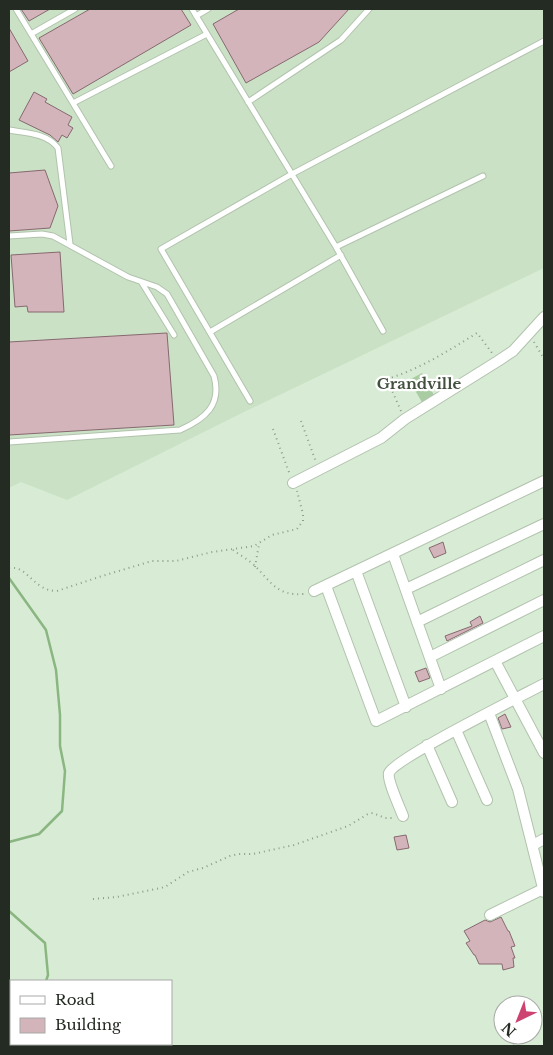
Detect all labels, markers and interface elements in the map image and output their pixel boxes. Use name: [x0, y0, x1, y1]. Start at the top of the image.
district label: Grandville: [377, 374, 462, 393]
legend: [10, 980, 172, 1045]
text: Road: [55, 990, 95, 1009]
north arrow: [493, 995, 543, 1045]
text: Building: [55, 1015, 122, 1034]
text: N: [498, 1018, 520, 1041]

